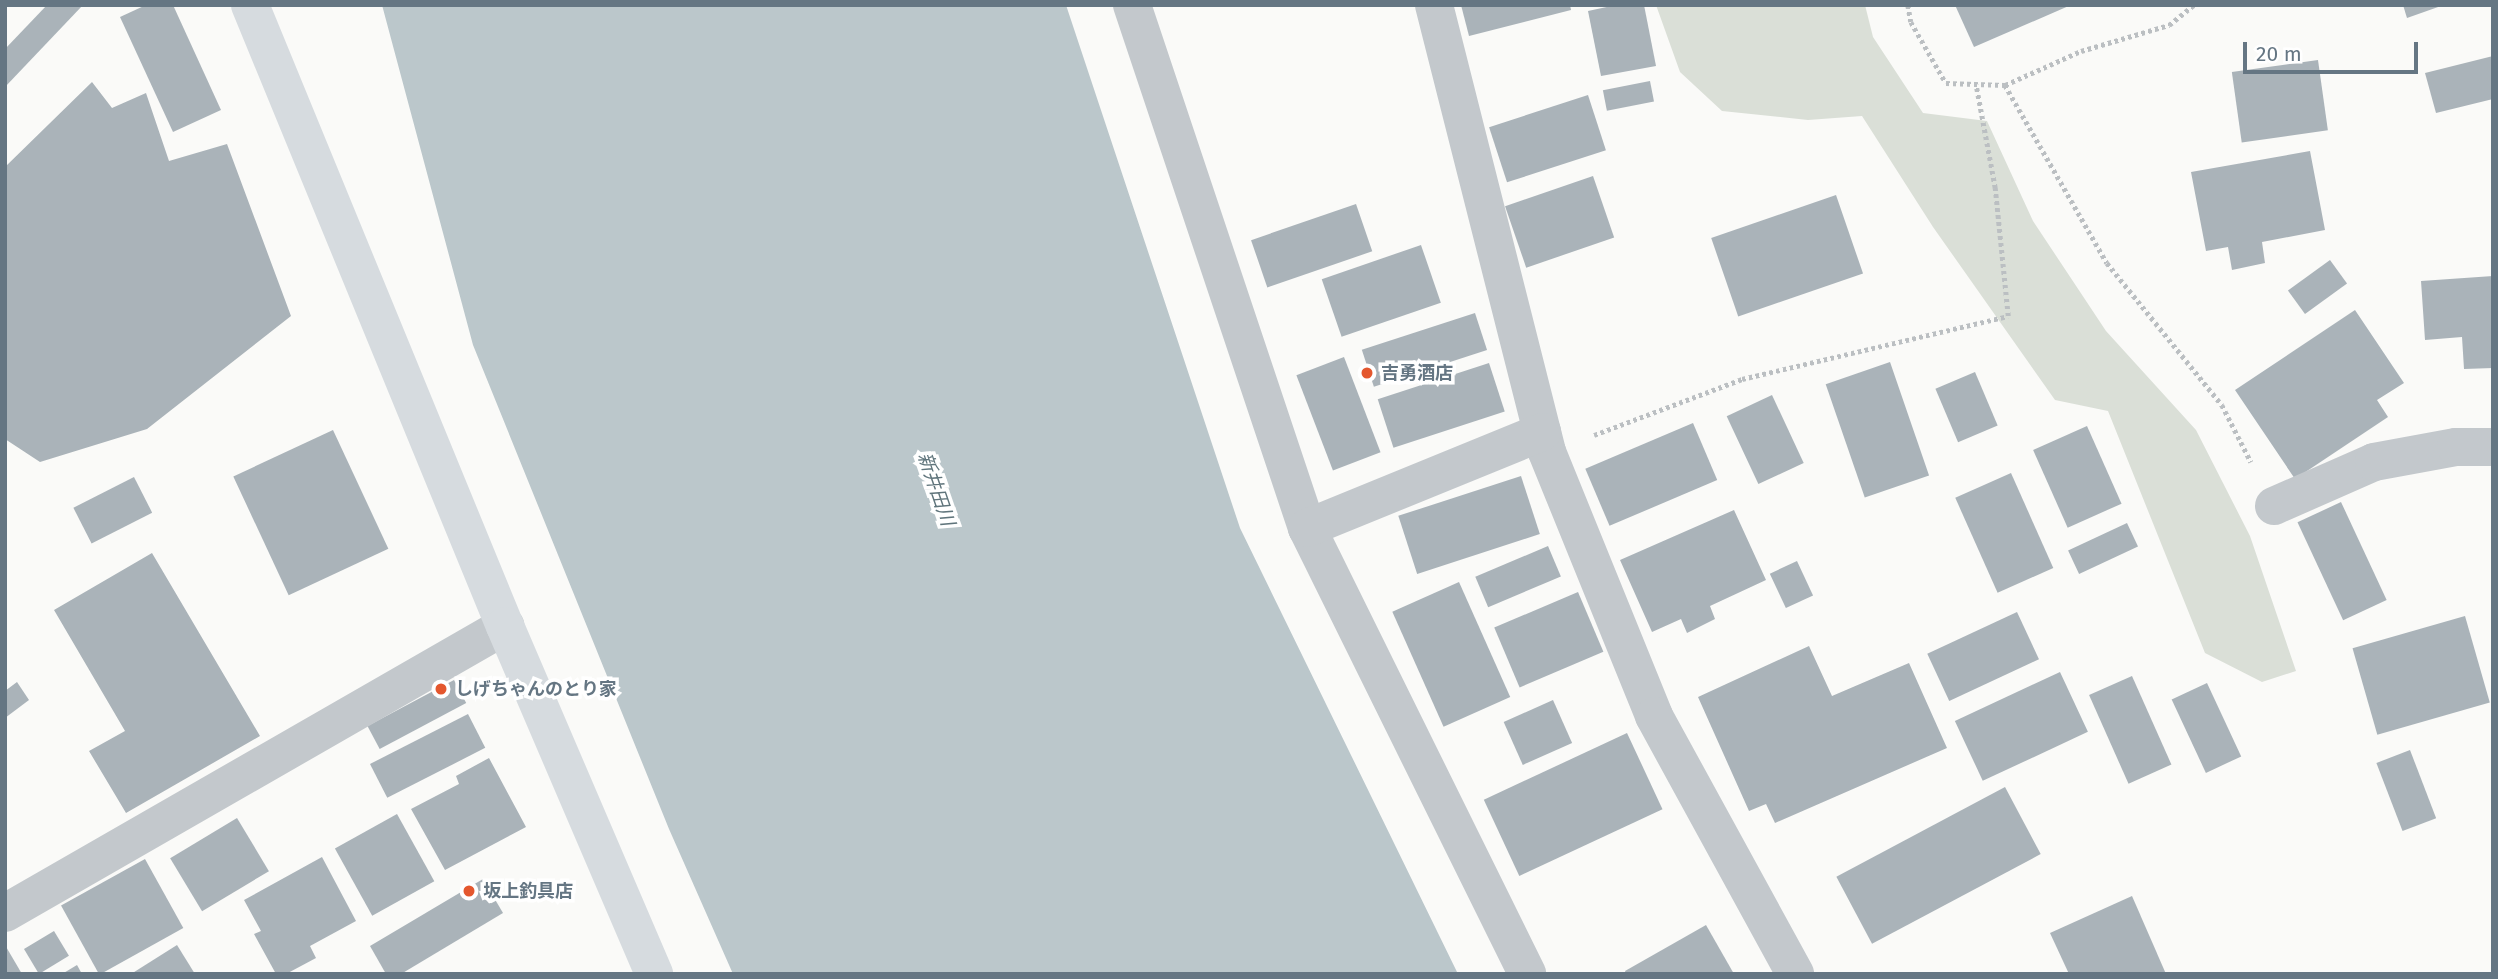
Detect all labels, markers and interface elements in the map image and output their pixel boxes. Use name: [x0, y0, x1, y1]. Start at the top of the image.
scale bar: [2246, 28, 2421, 72]
text: 20 m: [2256, 41, 2302, 67]
place label: 吉勇酒店: [1381, 362, 1453, 384]
marker: 吉勇酒店: [1359, 365, 1375, 381]
water label: 新井田川: [913, 449, 959, 529]
place label: しげちゃんのとり家: [455, 678, 617, 700]
marker: しげちゃんのとり家: [433, 681, 449, 697]
place label: 坂上釣具店: [483, 880, 573, 902]
marker: 坂上釣具店: [461, 883, 477, 899]

